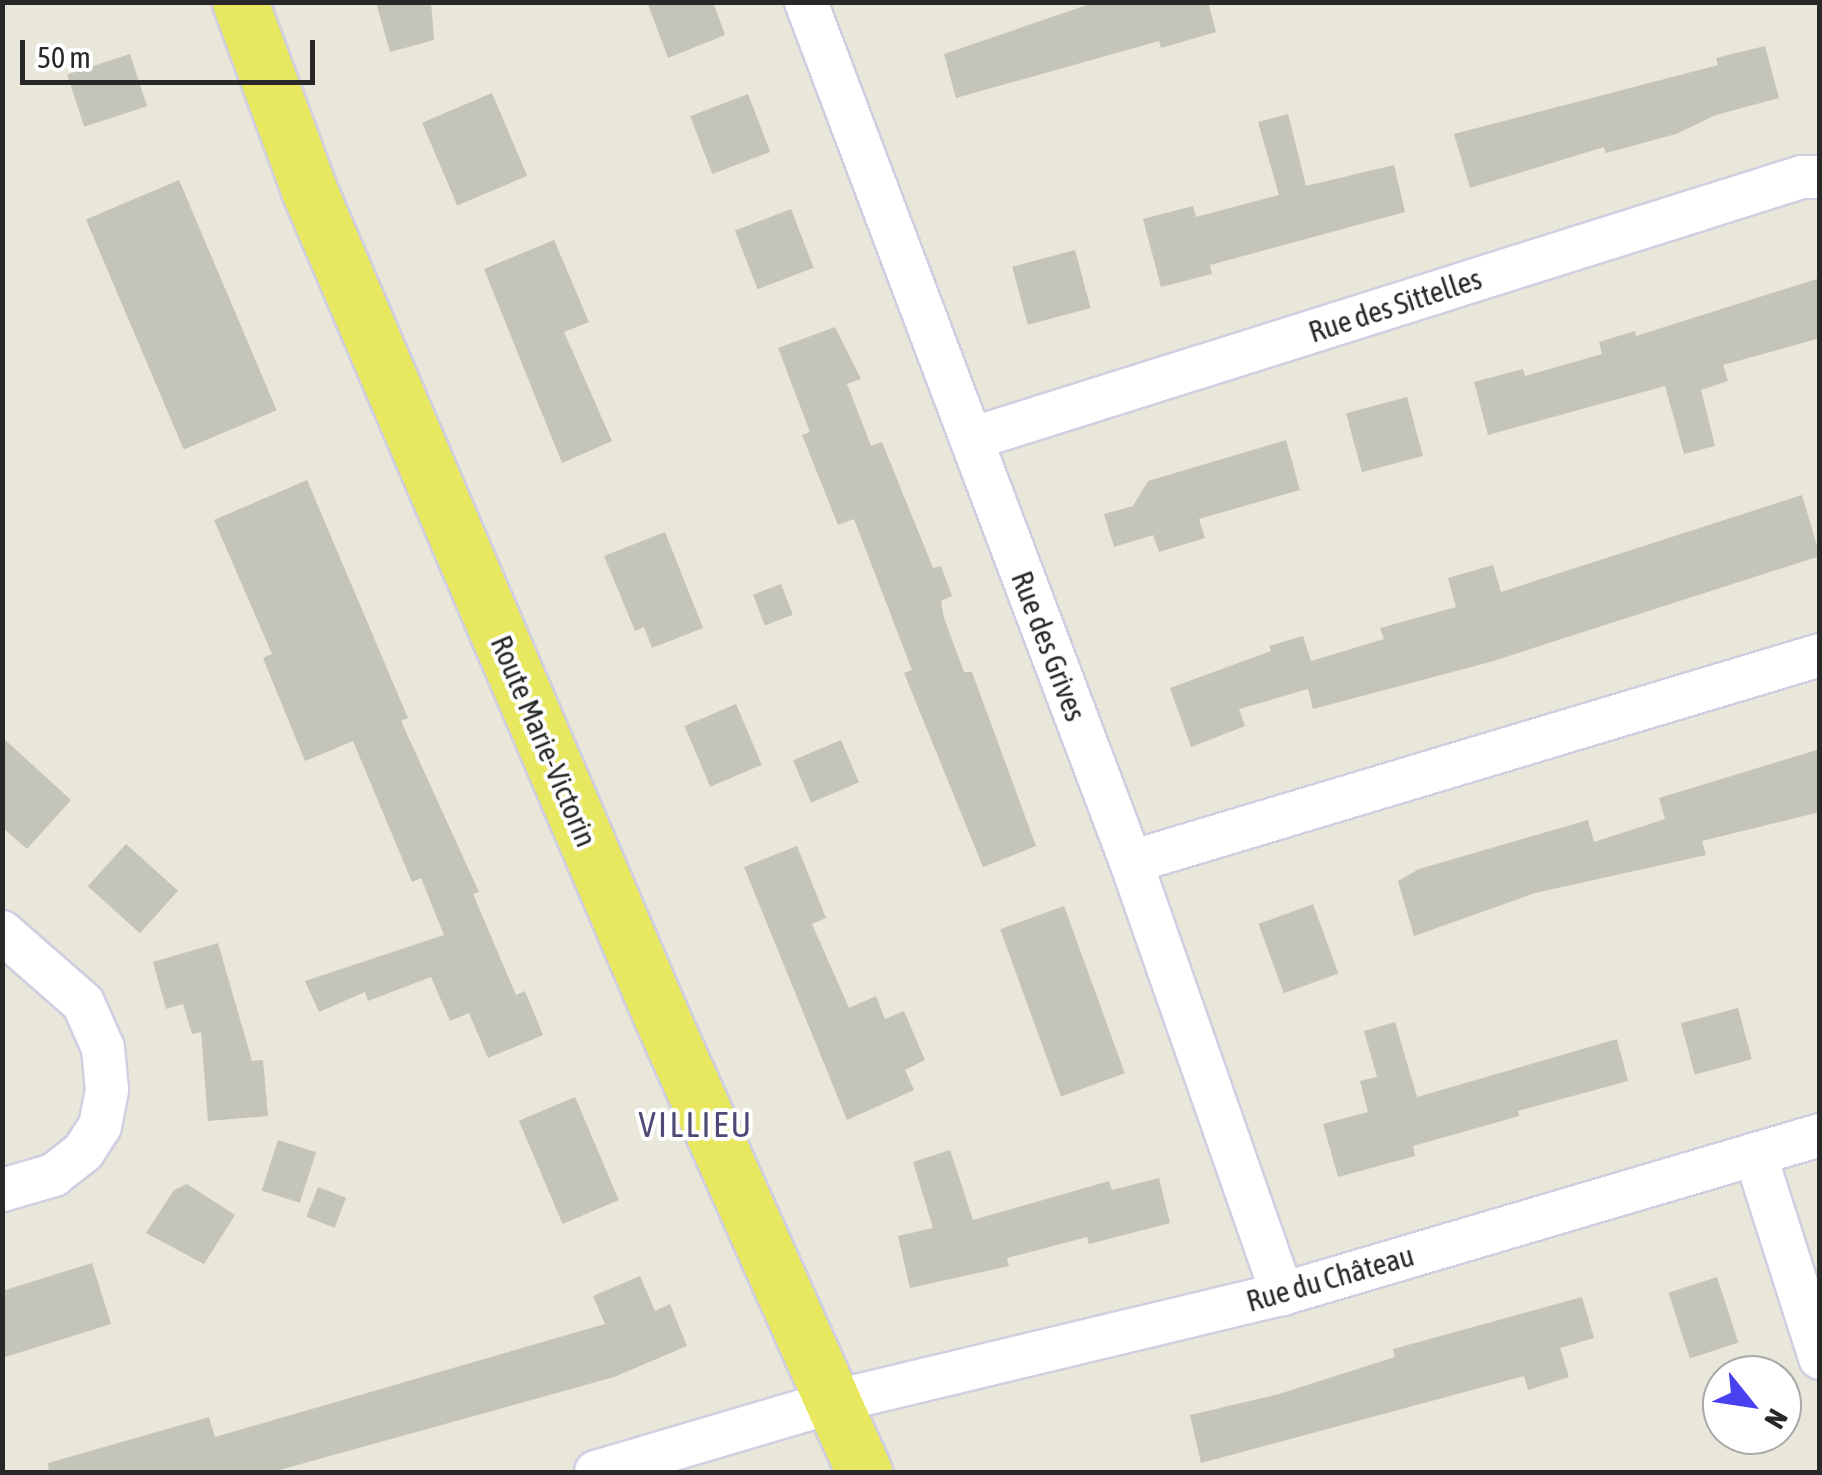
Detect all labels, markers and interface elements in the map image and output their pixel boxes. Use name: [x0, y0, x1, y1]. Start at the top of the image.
scale bar: [25, 20, 320, 82]
text: 50 m: [37, 40, 91, 74]
street label: Rue des Sittelles: [1304, 260, 1486, 350]
street label: Rue des Grives: [1004, 566, 1094, 726]
street label: Route Marie-Victorin: [483, 630, 605, 852]
district label: VILLIEU: [638, 1103, 754, 1145]
street label: Rue du Château: [1242, 1237, 1418, 1319]
north arrow: [1702, 1355, 1802, 1455]
text: N: [1758, 1404, 1794, 1434]

